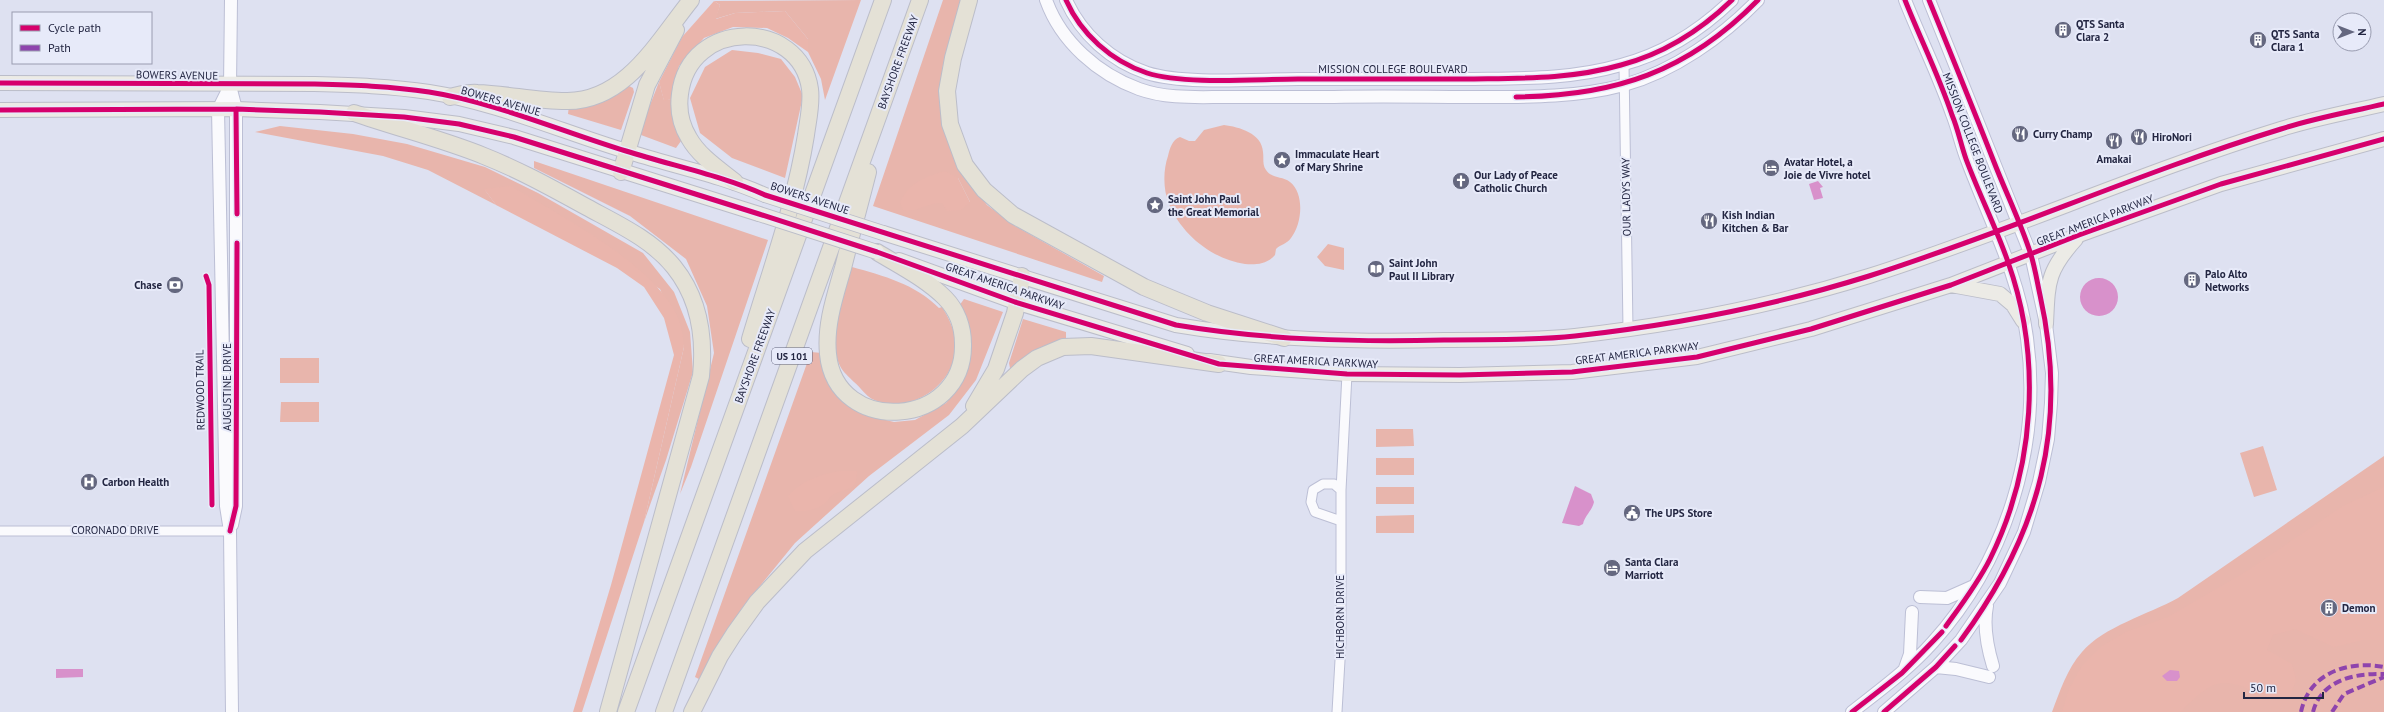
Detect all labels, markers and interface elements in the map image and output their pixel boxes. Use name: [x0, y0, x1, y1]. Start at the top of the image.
legend: [12, 12, 152, 64]
street label: BAYSHORE FREEWAY: [874, 12, 922, 111]
north arrow: [2332, 12, 2372, 52]
place label: QTS Santa Clara 2: [2076, 17, 2124, 44]
text: Cycle path: [48, 20, 101, 35]
building icon: QTS Santa Clara 2: [2053, 20, 2073, 40]
place label: QTS Santa Clara 1: [2271, 27, 2319, 54]
text: N: [2355, 28, 2369, 36]
building icon: QTS Santa Clara 1: [2248, 30, 2268, 50]
text: Path: [48, 40, 71, 55]
street label: MISSION COLLEGE BOULEVARD: [1318, 62, 1468, 76]
street label: BOWERS AVENUE: [136, 67, 218, 83]
street label: MISSION COLLEGE BOULEVARD: [1940, 71, 2006, 215]
street label: BOWERS AVENUE: [460, 83, 543, 119]
restaurant icon: Curry Champ: [2010, 124, 2030, 144]
place label: Curry Champ: [2033, 127, 2093, 141]
restaurant icon: HiroNori: [2129, 127, 2149, 147]
place label: HiroNori: [2152, 130, 2192, 144]
restaurant icon: Amakai: [2104, 131, 2124, 151]
place label: Immaculate Heart of Mary Shrine: [1295, 147, 1379, 174]
place icon: Immaculate Heart of Mary Shrine: [1272, 150, 1292, 170]
place label: Amakai: [2097, 152, 2131, 166]
place label: Avatar Hotel, a Joie de Vivre hotel: [1783, 155, 1871, 182]
street label: OUR LADYS WAY: [1618, 157, 1634, 236]
hotel icon: Avatar Hotel, a Joie de Vivre hotel: [1761, 158, 1781, 178]
place label: Our Lady of Peace Catholic Church: [1474, 168, 1558, 195]
church icon: Our Lady of Peace Catholic Church: [1451, 171, 1471, 191]
street label: BOWERS AVENUE: [769, 179, 851, 217]
street label: GREAT AMERICA PARKWAY: [2034, 191, 2156, 249]
place label: Saint John Paul the Great Memorial: [1168, 192, 1260, 219]
place icon: Saint John Paul the Great Memorial: [1145, 195, 1165, 215]
place label: Kish Indian Kitchen & Bar: [1722, 208, 1788, 235]
restaurant icon: Kish Indian Kitchen & Bar: [1699, 211, 1719, 231]
place label: Saint John Paul II Library: [1389, 256, 1455, 283]
street label: GREAT AMERICA PARKWAY: [944, 259, 1067, 313]
library icon: Saint John Paul II Library: [1366, 259, 1386, 279]
place label: Palo Alto Networks: [2205, 267, 2249, 294]
building icon: Palo Alto Networks: [2182, 270, 2202, 290]
bank icon: Chase: [165, 275, 185, 295]
place label: Chase: [134, 278, 162, 292]
street label: BAYSHORE FREEWAY: [731, 306, 779, 405]
street label: GREAT AMERICA PARKWAY: [1574, 338, 1701, 368]
street label: AUGUSTINE DRIVE: [220, 343, 234, 431]
road number: US 101: [772, 348, 812, 364]
street label: REDWOOD TRAIL: [192, 349, 208, 431]
street label: GREAT AMERICA PARKWAY: [1253, 351, 1379, 371]
hospital icon: Carbon Health: [79, 472, 99, 492]
place label: Carbon Health: [102, 475, 169, 489]
public building icon: The UPS Store: [1622, 503, 1642, 523]
place label: The UPS Store: [1645, 506, 1713, 520]
street label: CORONADO DRIVE: [71, 523, 159, 537]
place label: Santa Clara Marriott: [1625, 555, 1678, 582]
hotel icon: Santa Clara Marriott: [1602, 558, 1622, 578]
street label: HICHBORN DRIVE: [1333, 575, 1347, 659]
building icon: Demon: [2319, 598, 2339, 618]
place label: Demon: [2342, 601, 2375, 615]
scale bar: [2244, 674, 2323, 700]
text: 50 m: [2250, 680, 2276, 695]

